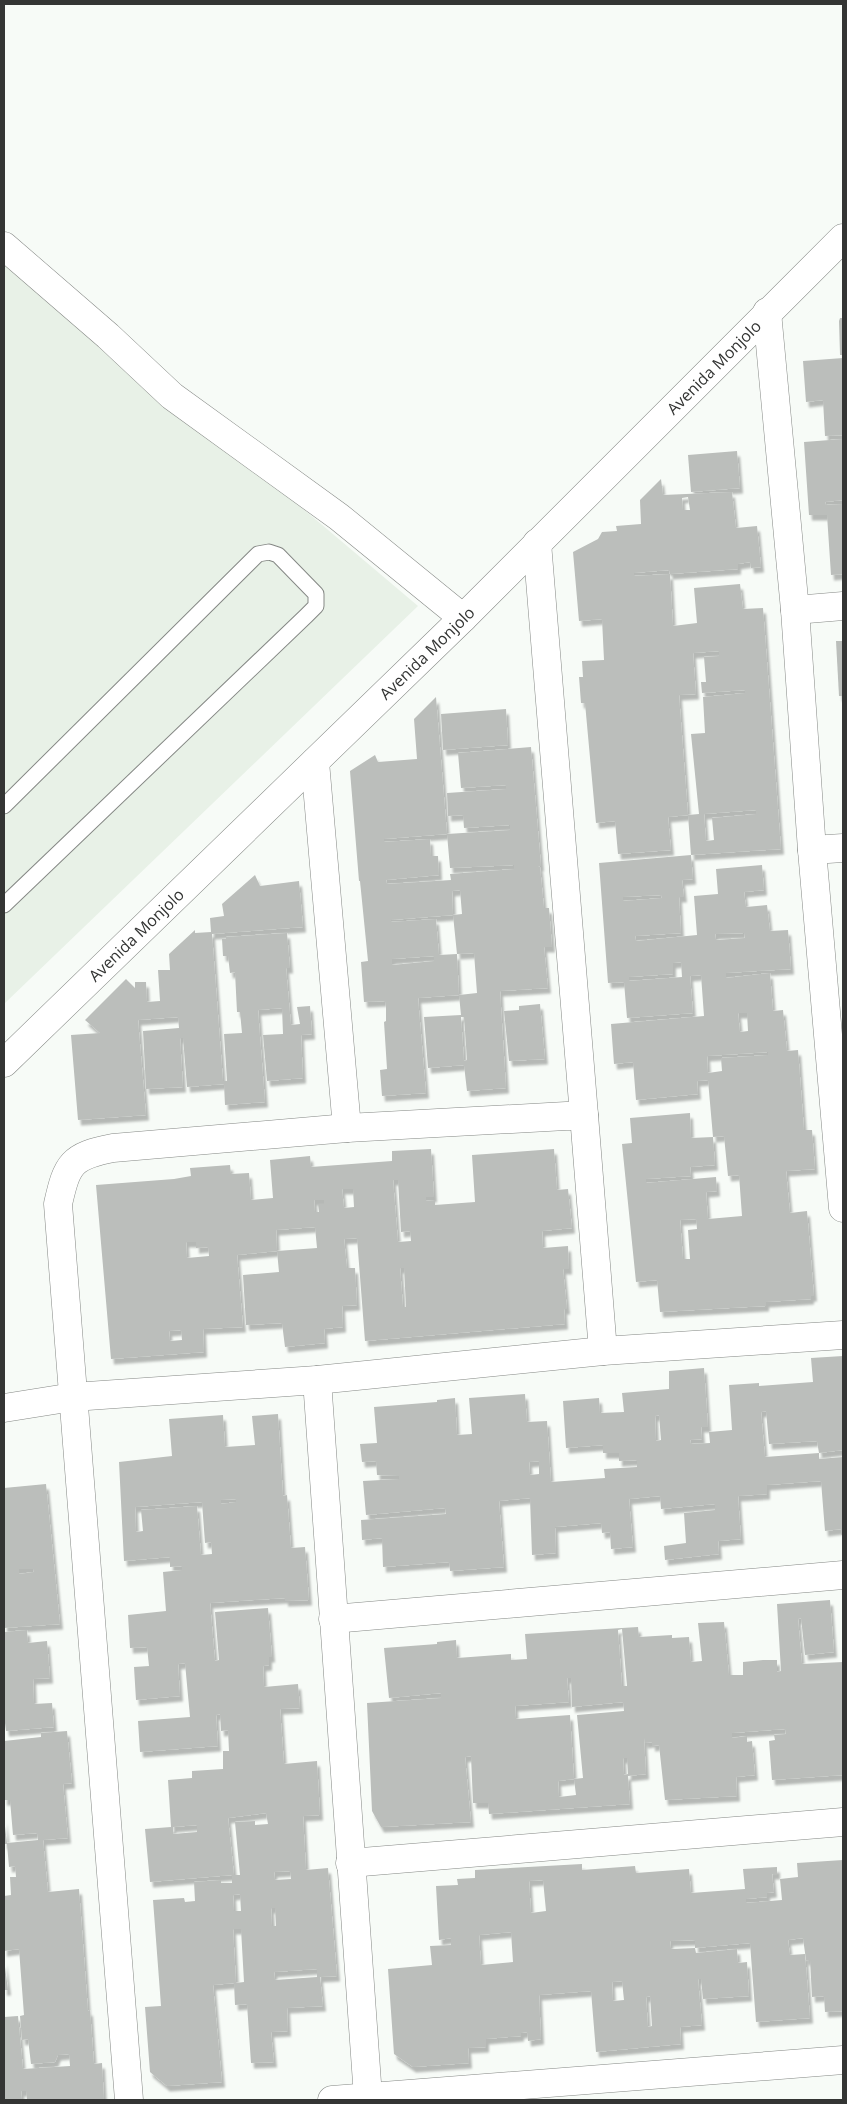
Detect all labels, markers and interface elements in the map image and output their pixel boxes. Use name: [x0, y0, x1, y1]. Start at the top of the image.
street label: Avenida Monjolo: [662, 315, 766, 419]
street label: Avenida Monjolo: [374, 602, 479, 704]
street label: Avenida Monjolo: [84, 884, 189, 986]

